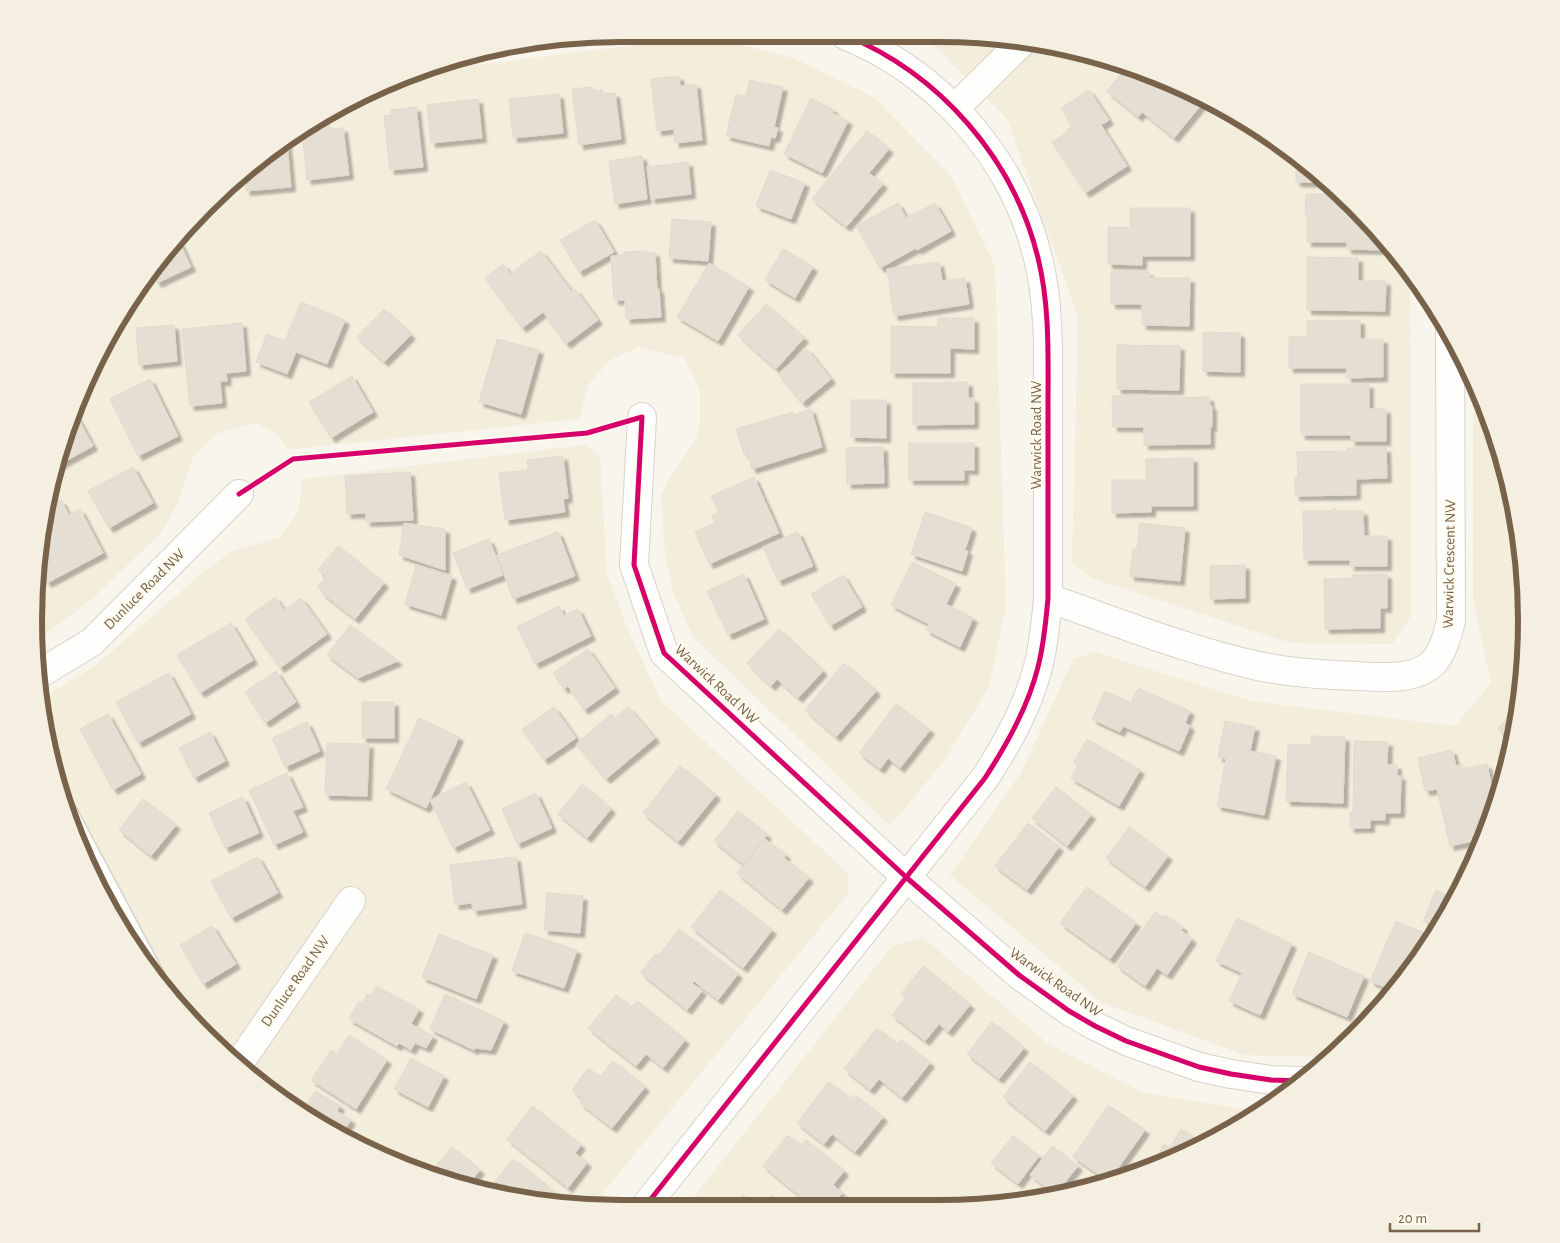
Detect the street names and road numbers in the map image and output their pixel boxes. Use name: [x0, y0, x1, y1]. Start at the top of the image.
street label: Warwick Road NW: [1029, 380, 1044, 489]
street label: Warwick Crescent NW: [1441, 499, 1458, 629]
street label: Dunluce Road NW: [101, 546, 188, 633]
street label: Warwick Road NW: [672, 642, 762, 727]
street label: Dunluce Road NW: [259, 933, 333, 1029]
street label: Warwick Road NW: [1007, 945, 1105, 1020]

